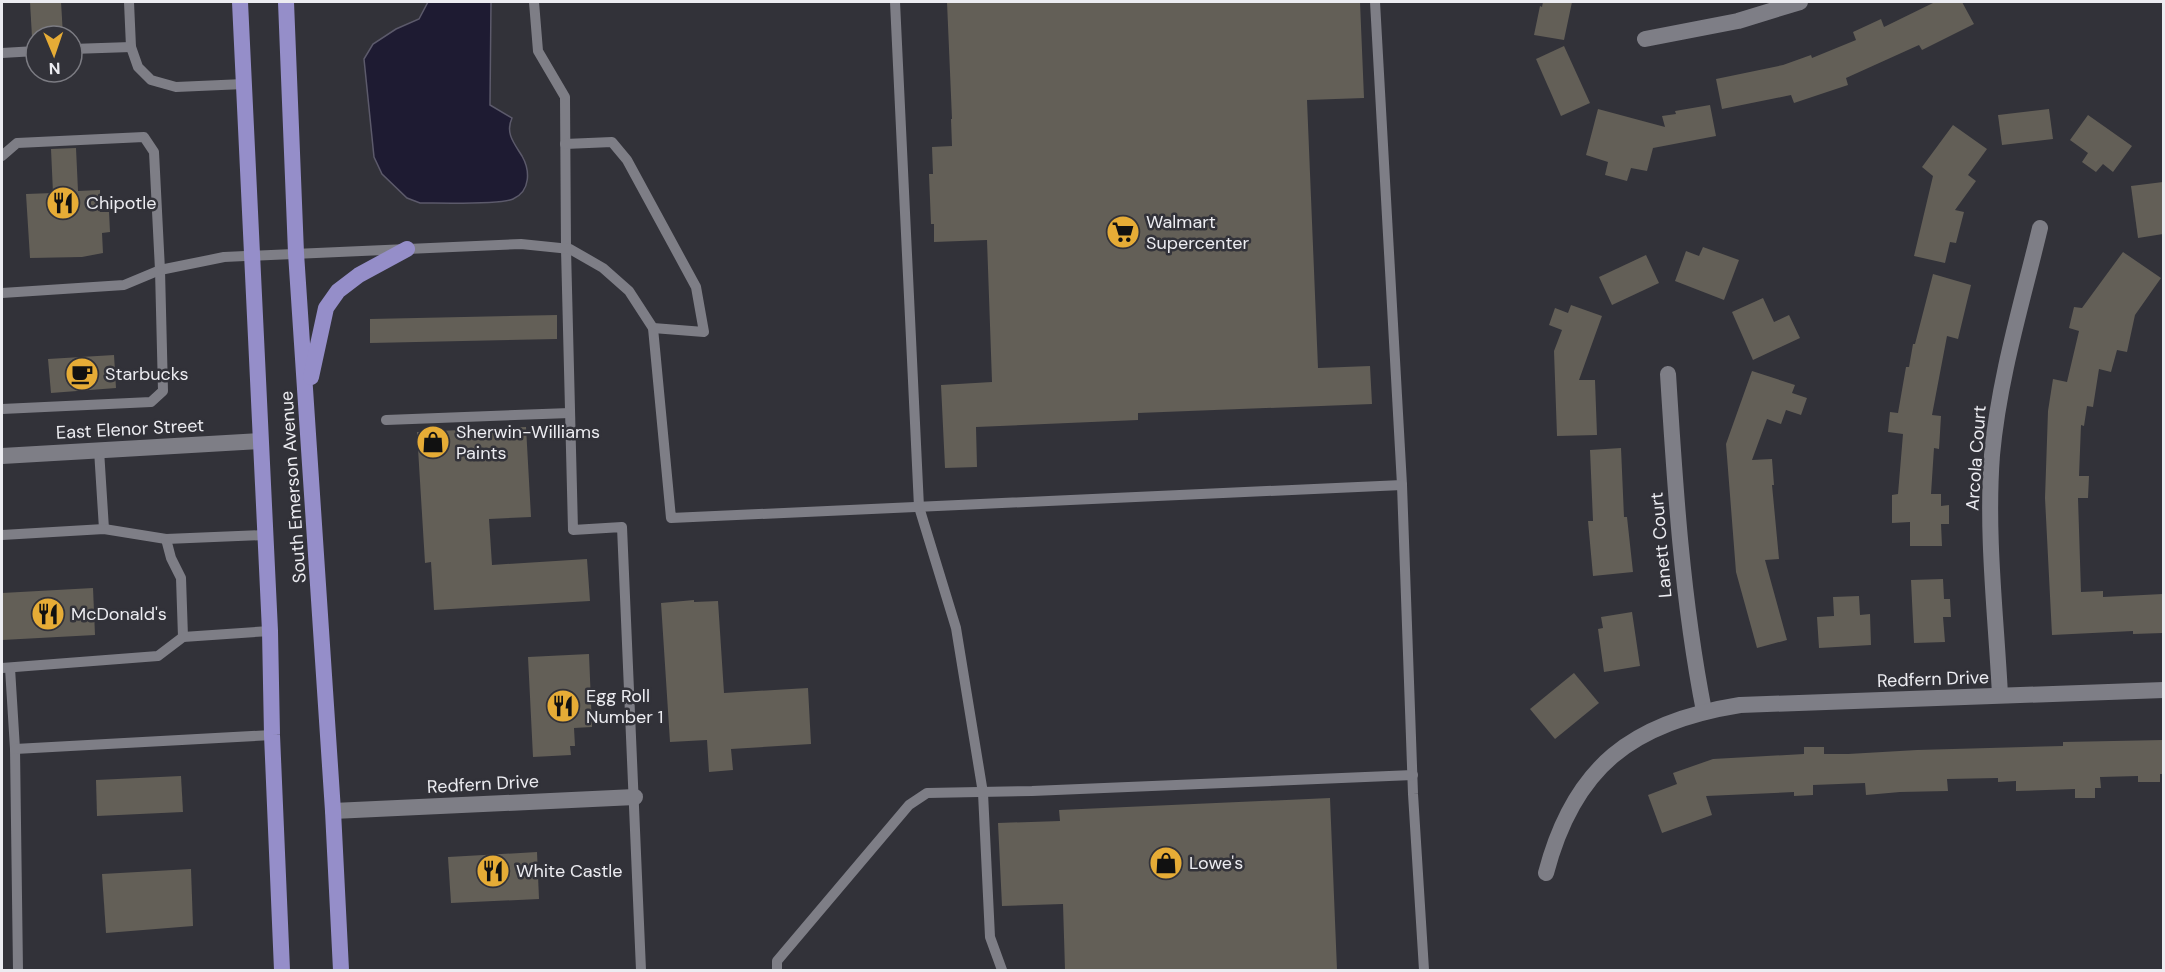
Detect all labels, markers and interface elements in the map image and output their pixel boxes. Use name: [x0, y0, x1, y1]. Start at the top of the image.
north arrow: [24, 24, 84, 84]
text: N: [48, 58, 61, 79]
restaurant icon: Chipotle: [45, 185, 81, 221]
place label: Chipotle: [86, 191, 156, 215]
place label: Walmart Supercenter: [1146, 210, 1249, 255]
supermarket icon: Walmart Supercenter: [1105, 214, 1141, 250]
cafe icon: Starbucks: [64, 356, 100, 392]
place label: Starbucks: [105, 362, 188, 386]
street label: South Emerson Avenue: [274, 390, 312, 584]
street label: Arcola Court: [1960, 405, 1992, 511]
street label: East Elenor Street: [55, 413, 205, 445]
place label: Sherwin-Williams Paints: [456, 420, 600, 465]
shop icon: Sherwin-Williams Paints: [415, 424, 451, 460]
street label: Lanett Court: [1644, 491, 1678, 599]
restaurant icon: McDonald's: [30, 596, 66, 632]
place label: McDonald's: [71, 602, 167, 626]
street label: Redfern Drive: [1877, 665, 1989, 693]
place label: Egg Roll Number 1: [586, 684, 663, 729]
restaurant icon: Egg Roll Number 1: [545, 688, 581, 724]
street label: Redfern Drive: [426, 769, 540, 799]
shop icon: Lowe's: [1148, 845, 1184, 881]
place label: Lowe's: [1189, 851, 1243, 875]
restaurant icon: White Castle: [475, 853, 511, 889]
place label: White Castle: [516, 859, 623, 883]

